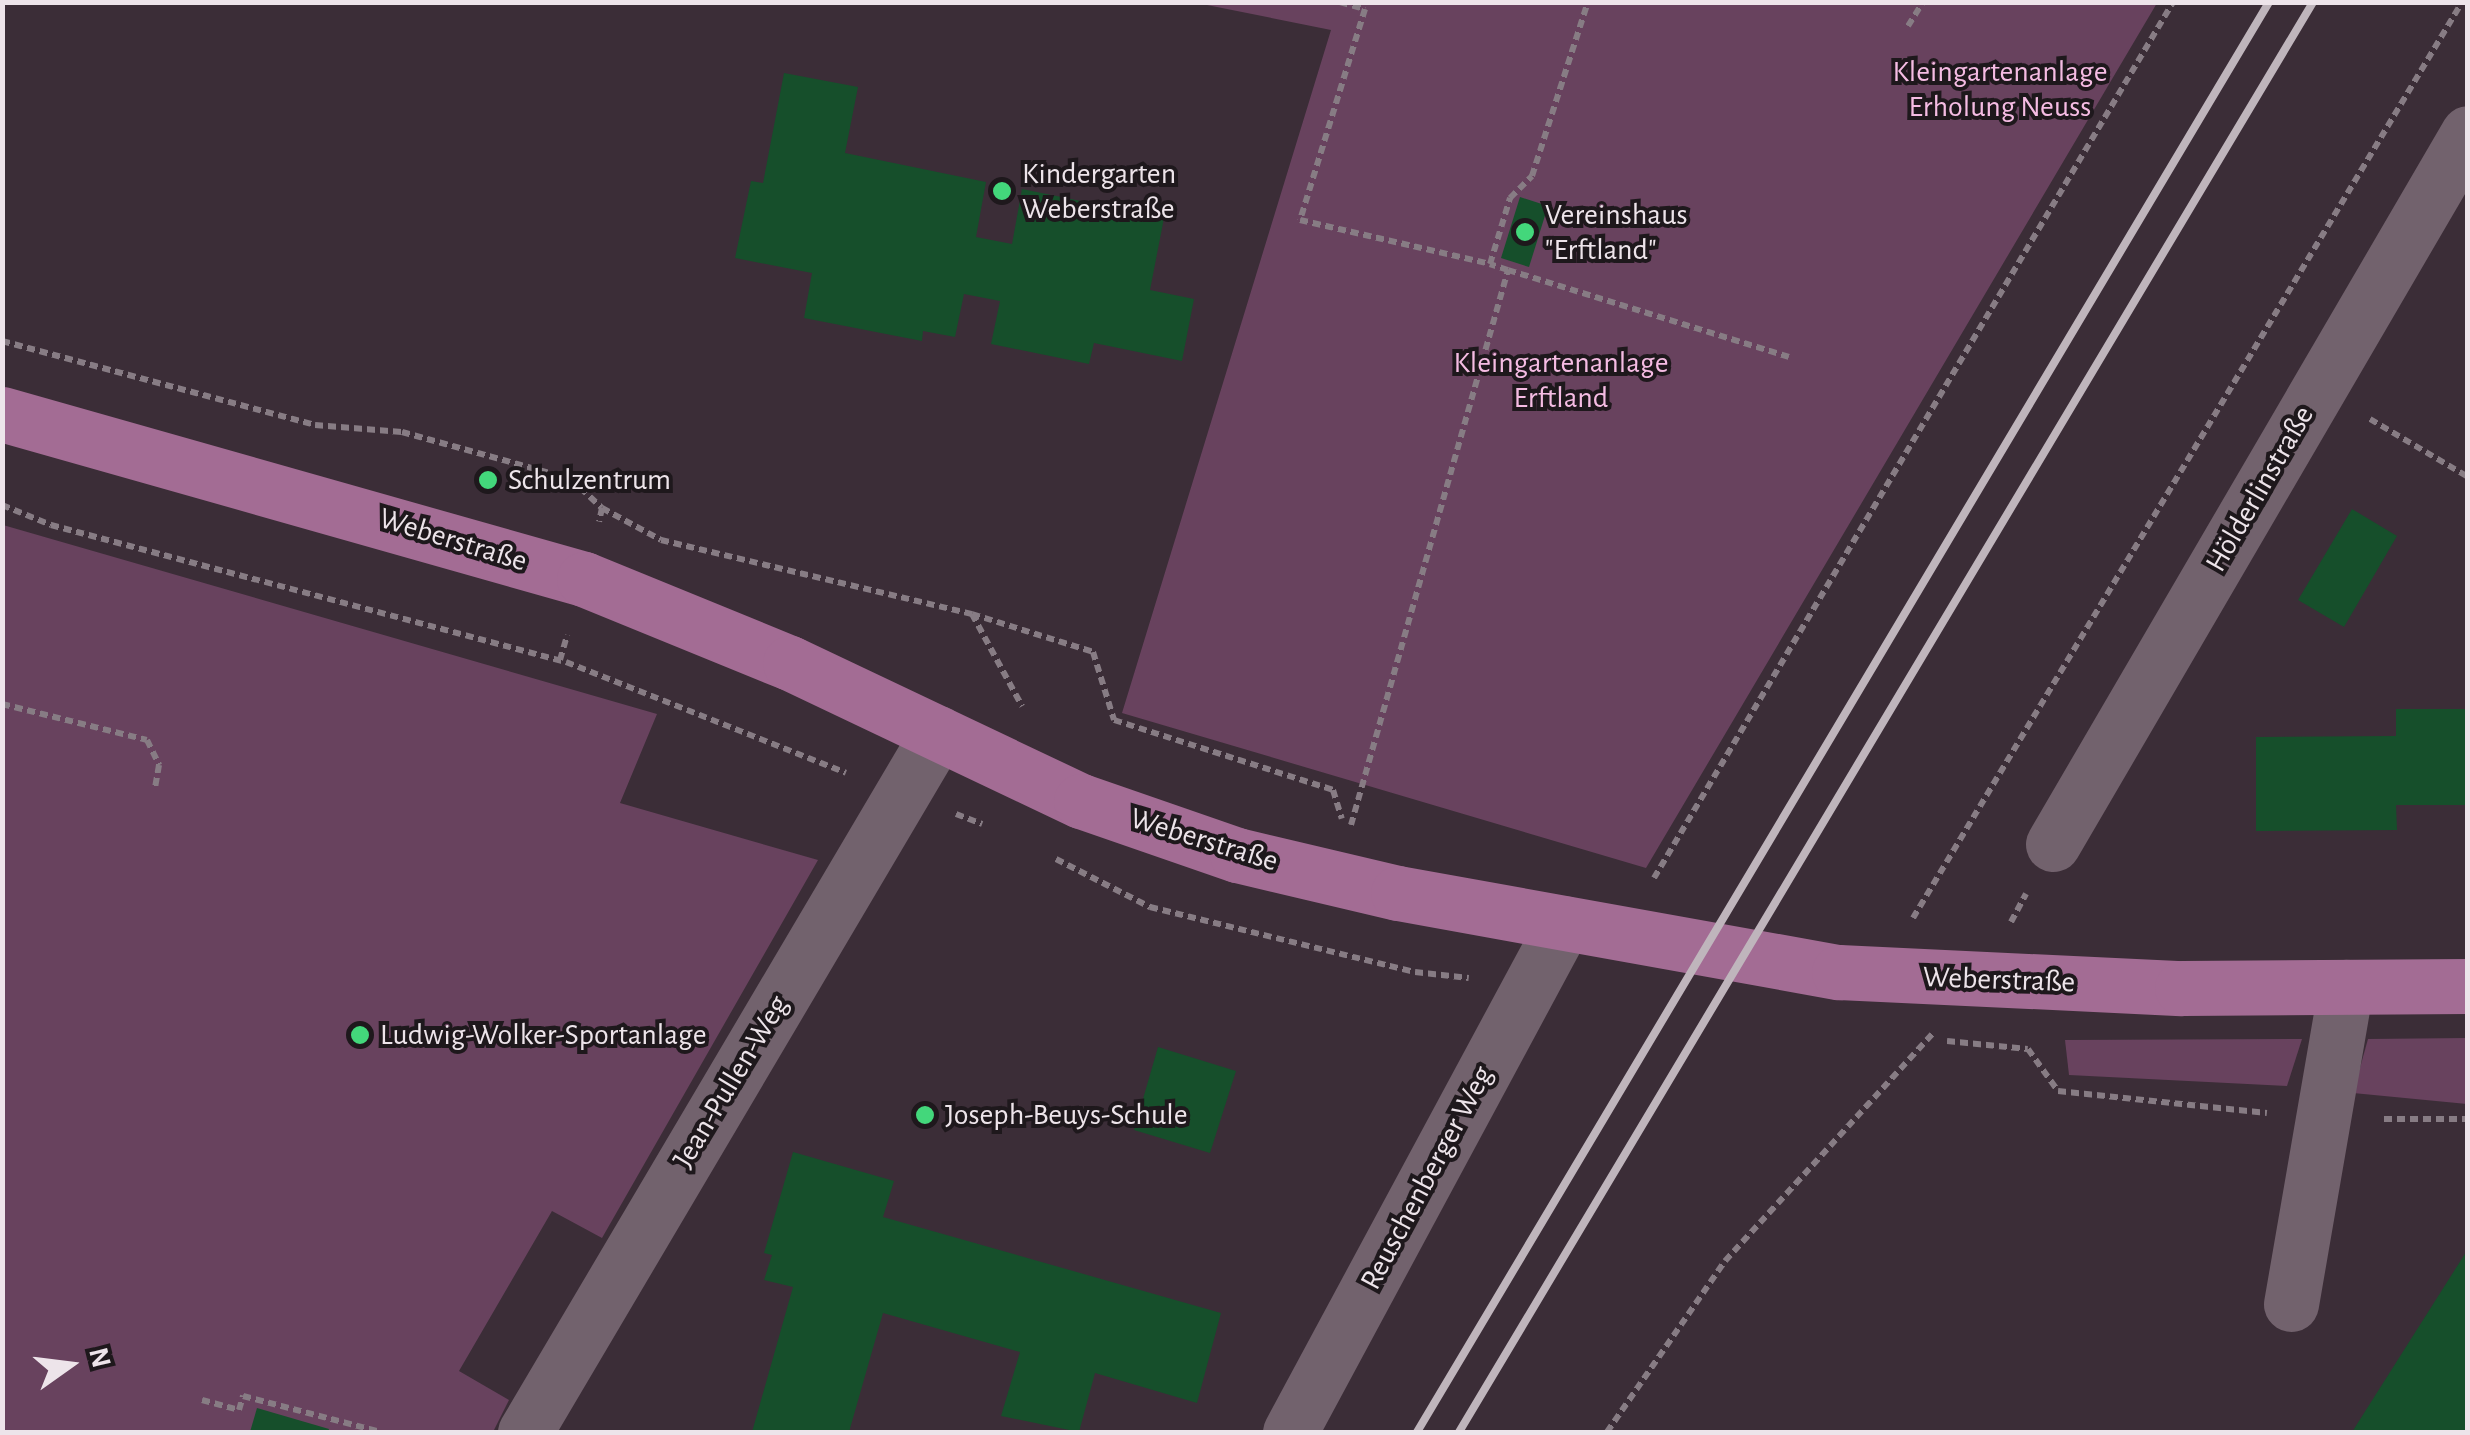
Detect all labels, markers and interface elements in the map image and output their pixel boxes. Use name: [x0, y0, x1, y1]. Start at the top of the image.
park label: Kleingartenanlage Erholung Neuss: [1892, 54, 2108, 124]
place label: Kindergarten Weberstraße: [1022, 156, 1176, 226]
marker: Kindergarten Weberstraße: [991, 180, 1013, 202]
place label: Vereinshaus "Erftland": [1545, 197, 1688, 268]
marker: Vereinshaus "Erftland": [1514, 221, 1536, 243]
park label: Kleingartenanlage Erftland: [1453, 345, 1669, 416]
street label: Hölderlinstraße: [2198, 400, 2322, 578]
place label: Schulzentrum: [508, 462, 671, 498]
marker: Schulzentrum: [477, 469, 499, 491]
street label: Weberstraße: [375, 500, 531, 580]
street label: Weberstraße: [1126, 800, 1282, 880]
street label: Weberstraße: [1922, 959, 2076, 1001]
street label: Jean-Pullen-Weg: [665, 989, 797, 1175]
place label: Ludwig-Wolker-Sportanlage: [380, 1017, 706, 1053]
marker: Ludwig-Wolker-Sportanlage: [349, 1024, 371, 1046]
street label: Reuschenberger Weg: [1353, 1060, 1501, 1296]
place label: Joseph-Beuys-Schule: [945, 1097, 1187, 1133]
marker: Joseph-Beuys-Schule: [914, 1104, 936, 1126]
north arrow: [20, 1315, 120, 1415]
text: N: [83, 1345, 115, 1371]

